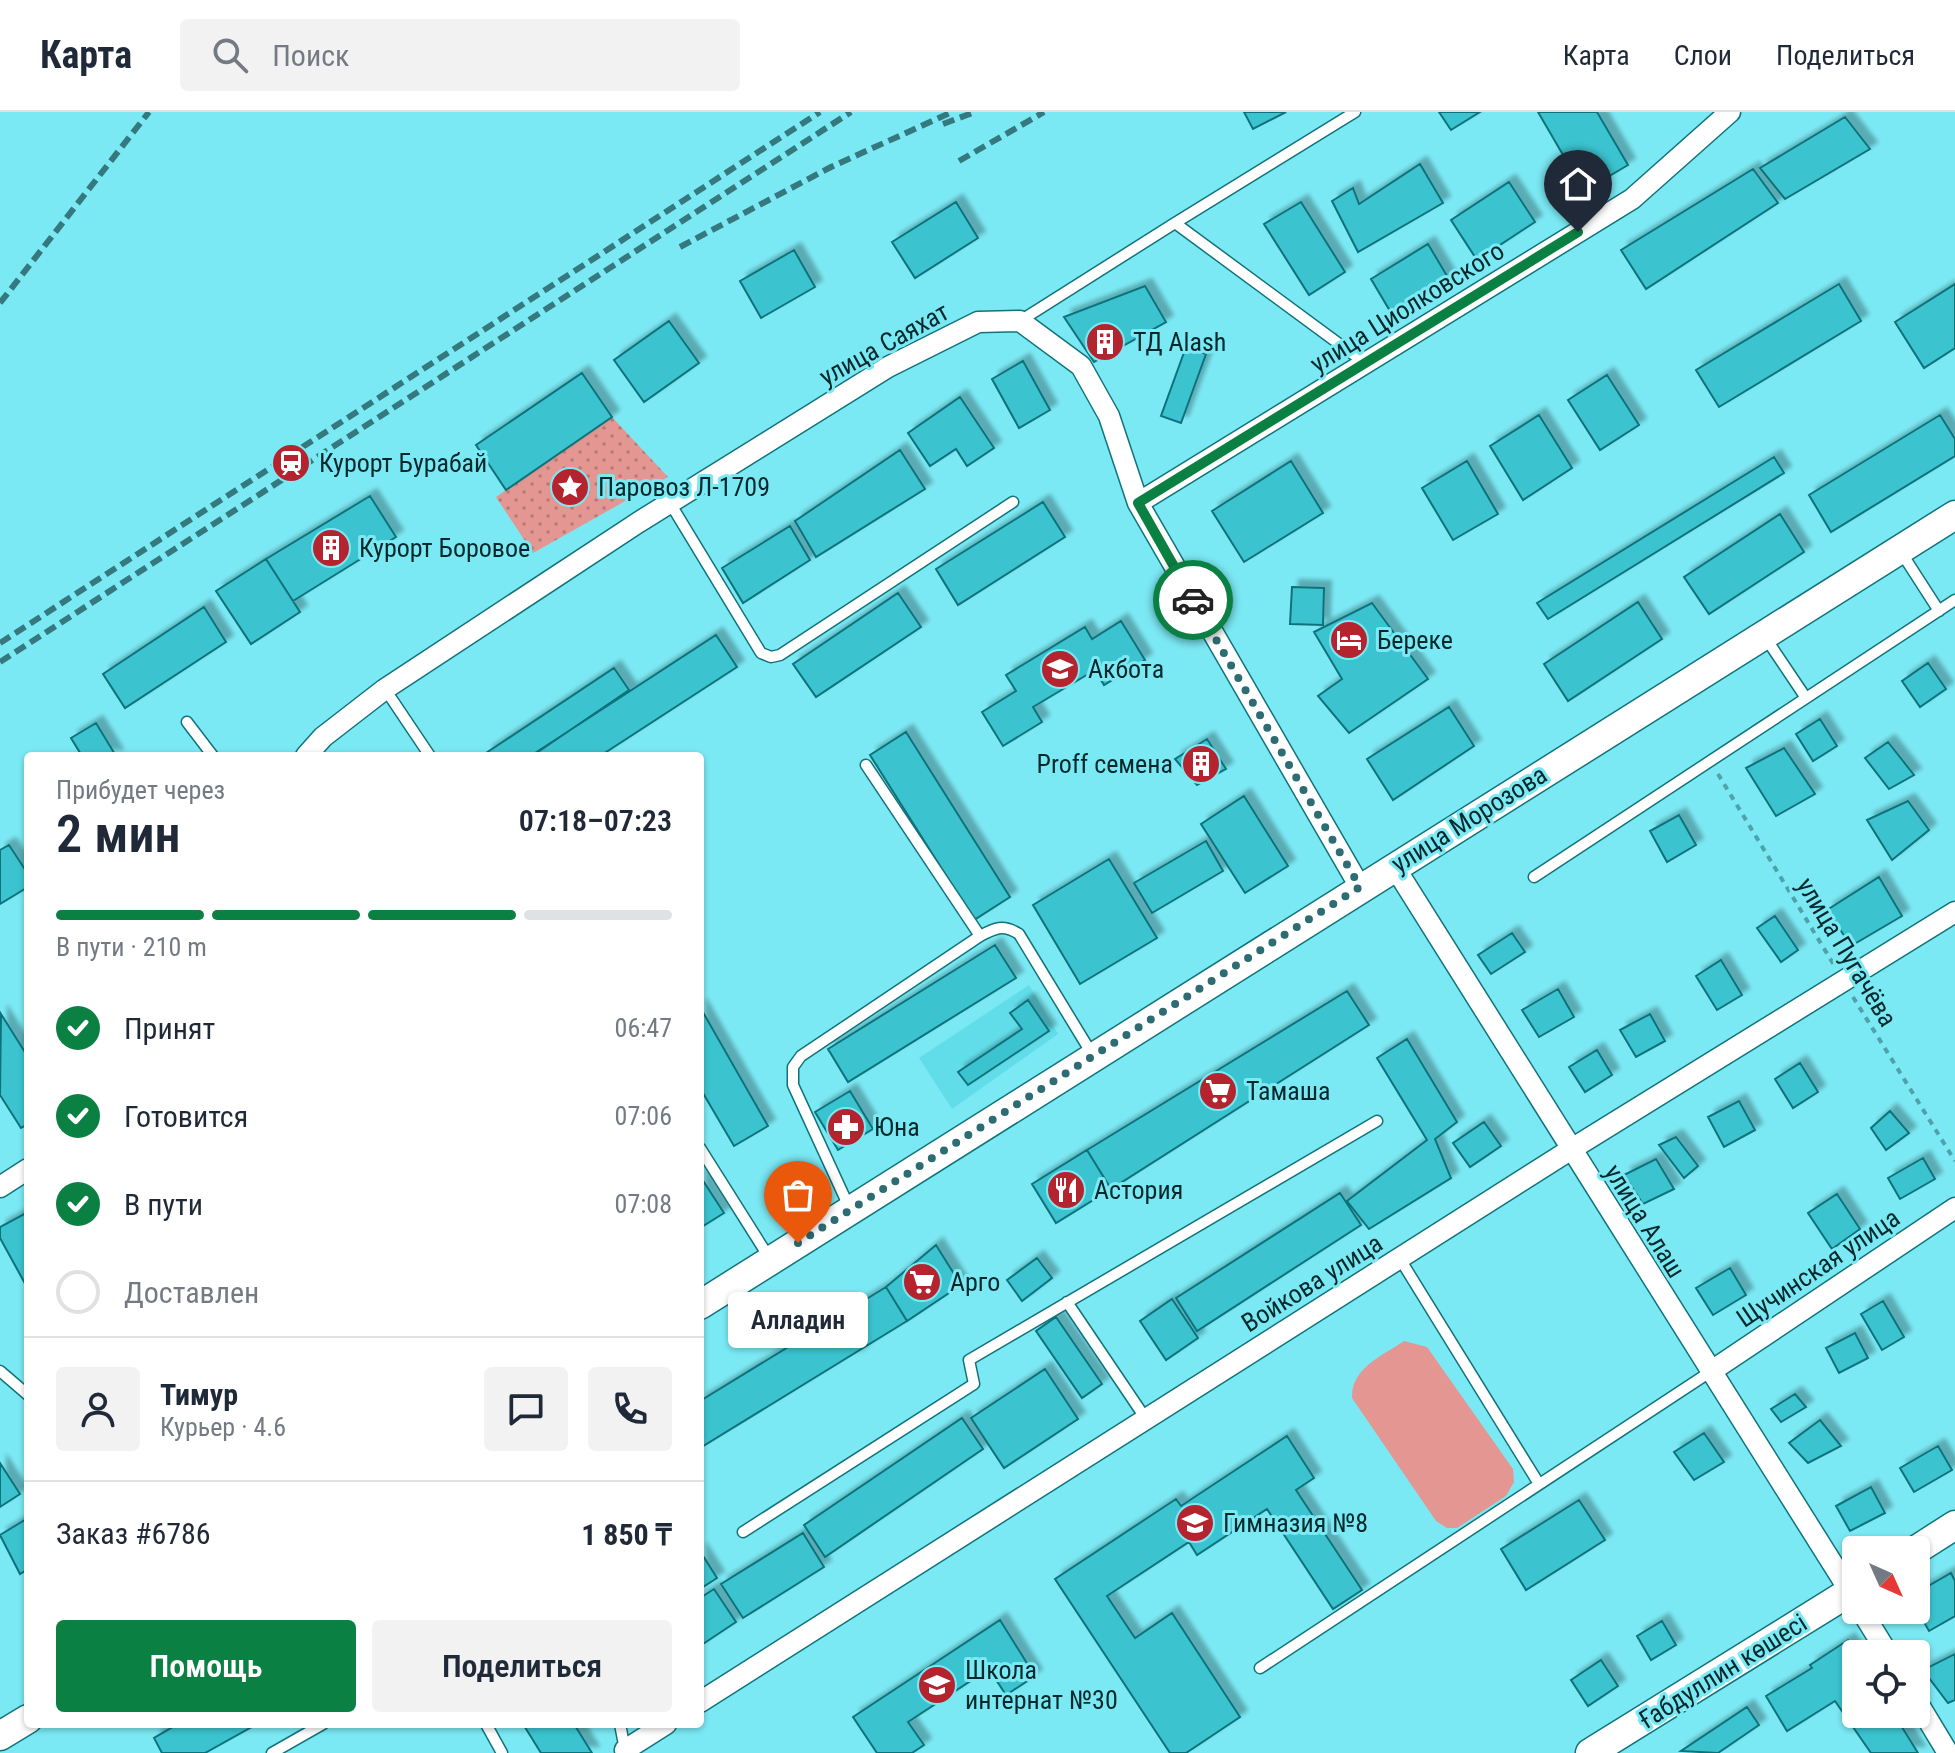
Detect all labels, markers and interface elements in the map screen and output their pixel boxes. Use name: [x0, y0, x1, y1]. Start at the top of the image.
search box: [180, 19, 740, 91]
text: Карта: [40, 33, 132, 77]
icon: search: [208, 33, 252, 77]
text: Поиск: [272, 38, 349, 73]
text: Карта: [1563, 39, 1630, 72]
text: Слои: [1674, 39, 1732, 72]
text: Поделиться: [1776, 39, 1915, 72]
pin: [1544, 150, 1612, 232]
icon: home: [1556, 162, 1600, 206]
street label: улица Циолковского: [1305, 235, 1509, 379]
street label: улица Саяхат: [814, 296, 954, 392]
building icon: ТД Alash: [1084, 321, 1126, 363]
place label: ТД Alash: [1133, 327, 1226, 357]
station icon: Курорт Бурабай: [270, 442, 312, 484]
place label: Курорт Бурабай: [319, 448, 487, 478]
place icon: Паровоз Л-1709: [549, 466, 591, 508]
place label: Паровоз Л-1709: [598, 472, 770, 502]
building icon: Курорт Боровое: [310, 527, 352, 569]
place label: Курорт Боровое: [359, 533, 530, 563]
courier: [1153, 560, 1233, 640]
icon: car: [1171, 578, 1215, 622]
hotel icon: Береке: [1328, 619, 1370, 661]
place label: Береке: [1377, 625, 1453, 655]
school or university icon: Акбота: [1039, 648, 1081, 690]
place label: Акбота: [1088, 654, 1164, 684]
building icon: Proff семена: [1180, 743, 1222, 785]
place label: Proff семена: [1037, 749, 1173, 779]
street label: улица Морозова: [1386, 759, 1552, 879]
text: Прибудет через: [56, 775, 225, 805]
text: 07:18–07:23: [519, 803, 672, 838]
text: 2 мин: [56, 804, 181, 865]
street label: улица Пугачёва: [1791, 872, 1903, 1032]
text: В пути · 210 m: [56, 932, 207, 962]
icon: check: [56, 1006, 100, 1050]
text: Принят: [124, 1011, 215, 1046]
text: 06:47: [615, 1013, 672, 1043]
supermarket icon: Тамаша: [1197, 1070, 1239, 1112]
place label: Тамаша: [1246, 1076, 1331, 1106]
icon: check: [56, 1094, 100, 1138]
text: Готовится: [124, 1099, 248, 1134]
text: 07:06: [615, 1101, 672, 1131]
pharmacy icon: Юна: [825, 1106, 867, 1148]
place label: Юна: [874, 1112, 920, 1142]
street label: улица Алаш: [1598, 1159, 1692, 1283]
pin: [764, 1161, 832, 1243]
restaurant icon: Астория: [1045, 1169, 1087, 1211]
icon: bag: [776, 1173, 820, 1217]
place label: Астория: [1094, 1175, 1183, 1205]
icon: check: [56, 1182, 100, 1226]
text: В пути: [124, 1187, 203, 1222]
text: 07:08: [615, 1189, 672, 1219]
street label: Щучинская улица: [1731, 1202, 1905, 1334]
street label: Войкова улица: [1236, 1228, 1388, 1338]
supermarket icon: Арго: [901, 1261, 943, 1303]
place label: Арго: [950, 1267, 1000, 1297]
text: Доставлен: [124, 1275, 259, 1310]
callout: Алладин: [728, 1291, 868, 1347]
text: Алладин: [751, 1305, 845, 1335]
button: person: [56, 1367, 140, 1451]
button: chat: [484, 1367, 568, 1451]
button: phone: [588, 1367, 672, 1451]
text: Тимур: [160, 1377, 238, 1412]
text: Курьер · 4.6: [160, 1412, 286, 1442]
school or university icon: Гимназия №8: [1174, 1502, 1216, 1544]
place label: Гимназия №8: [1223, 1508, 1368, 1538]
text: Заказ #6786: [56, 1516, 211, 1551]
text: 1 850 ₸: [581, 1517, 672, 1552]
north arrow: [1842, 1536, 1930, 1624]
map controls: [1842, 1536, 1930, 1728]
street label: Ғабдуллин көшесі: [1634, 1607, 1812, 1735]
button: Помощь: [56, 1620, 356, 1712]
button: Поделиться: [372, 1620, 672, 1712]
button: locate: [1842, 1640, 1930, 1728]
place label: Школа интернат №30: [965, 1655, 1118, 1715]
school or university icon: Школа интернат №30: [916, 1664, 958, 1706]

